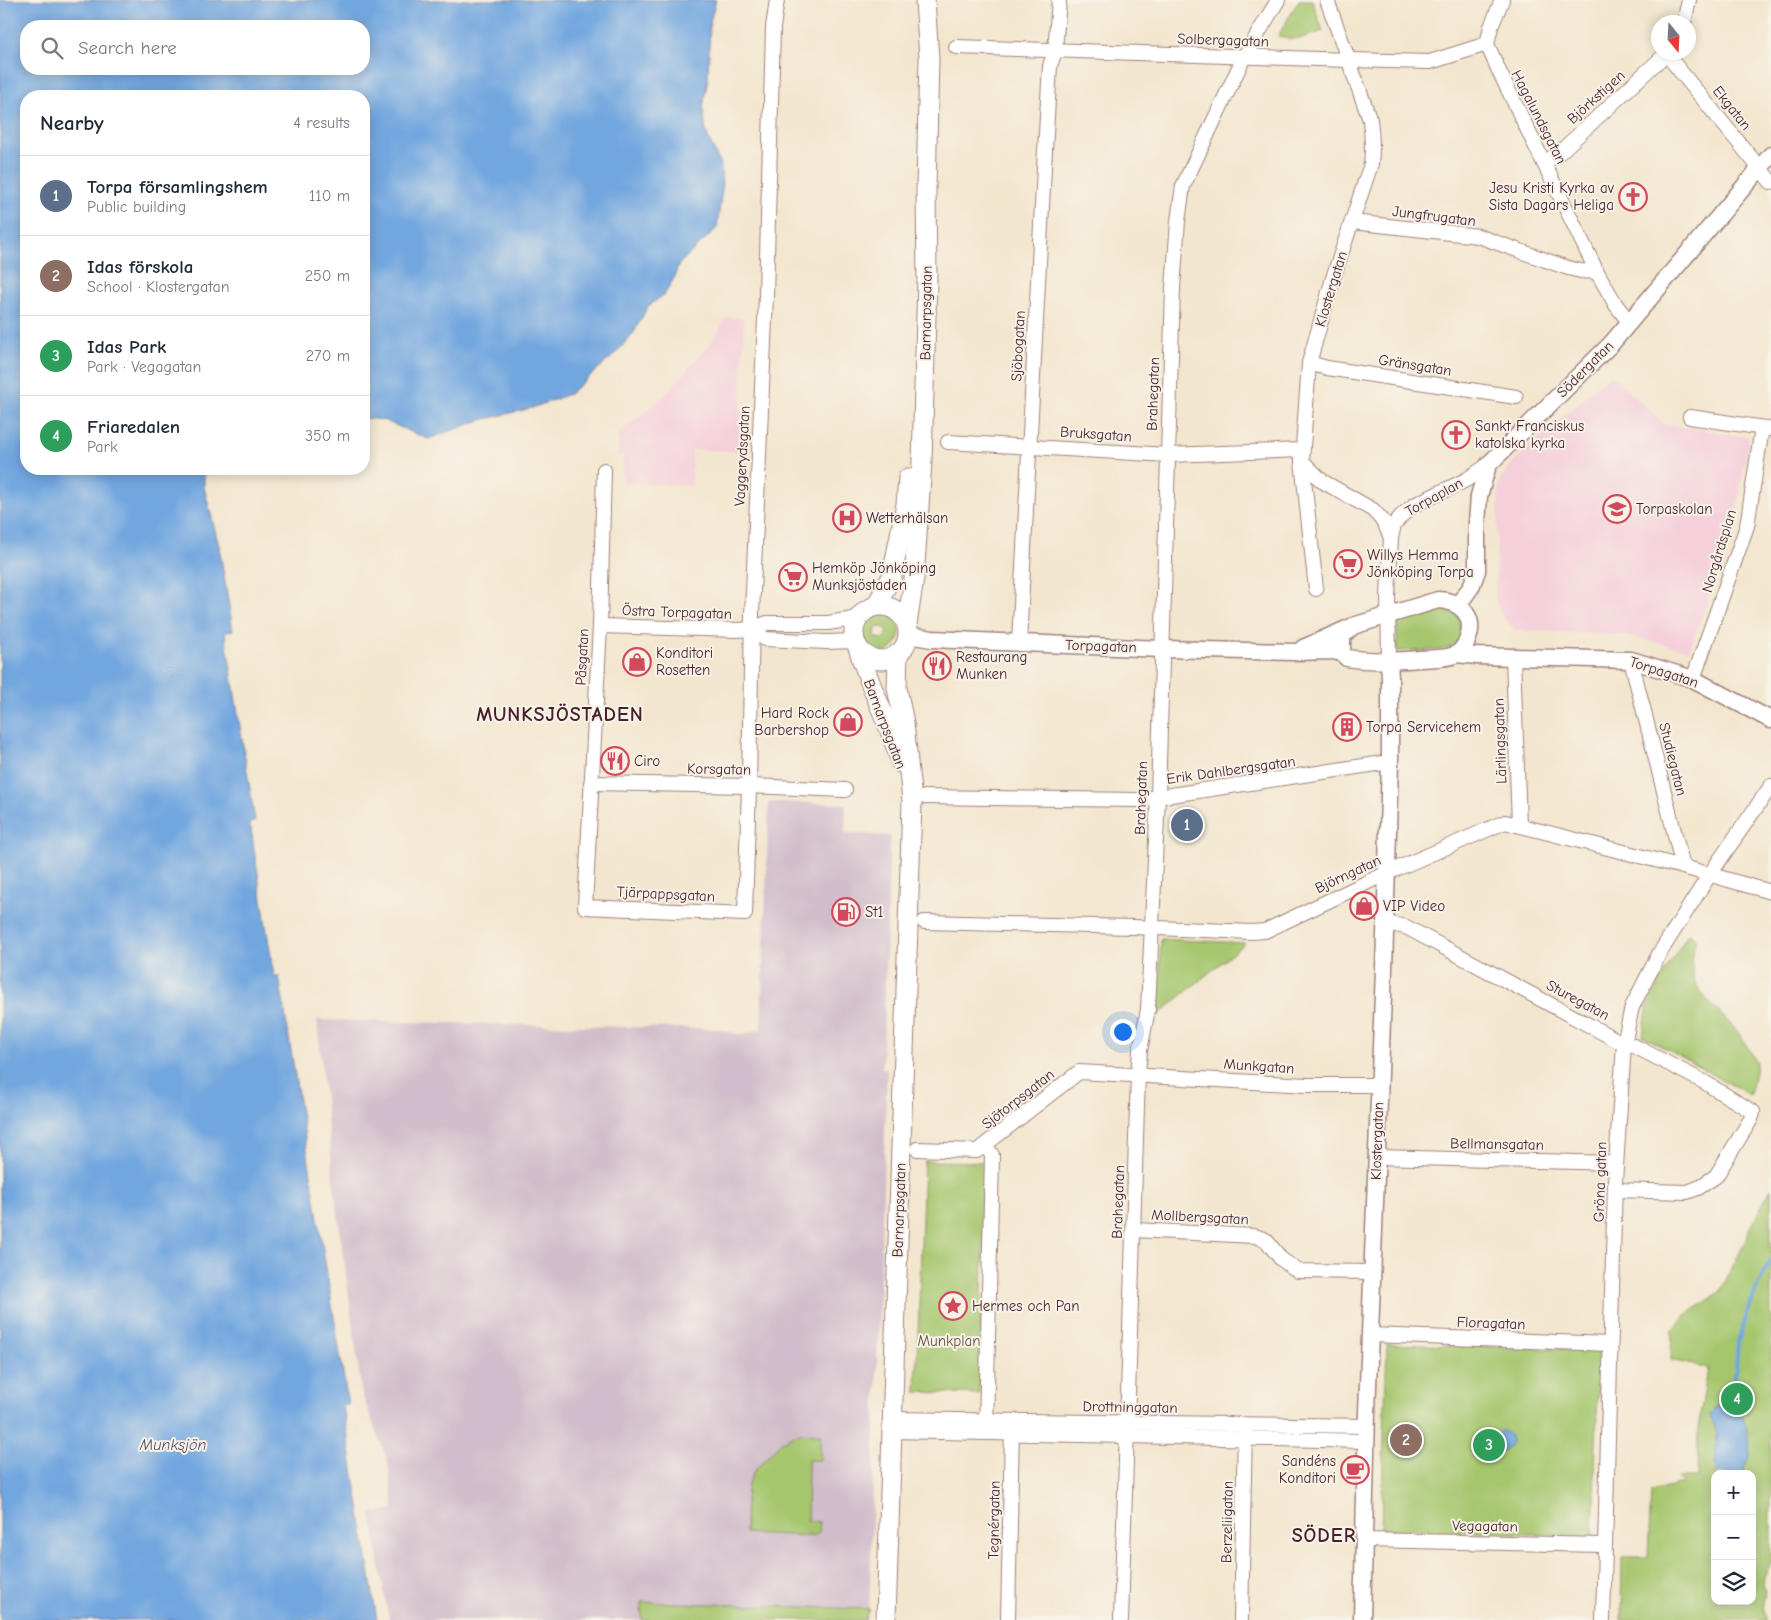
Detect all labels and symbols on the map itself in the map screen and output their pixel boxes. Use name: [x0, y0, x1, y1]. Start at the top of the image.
north arrow: [1651, 15, 1696, 60]
street label: Solbergagatan: [1177, 29, 1269, 51]
street label: Björkstigen: [1563, 66, 1629, 128]
street label: Hagalundsgatan: [1508, 67, 1570, 167]
street label: Ekgatan: [1709, 82, 1755, 134]
place label: Jesu Kristi Kyrka av Sista Dagars Heliga: [1489, 179, 1615, 214]
church icon: Jesu Kristi Kyrka av Sista Dagars Heliga: [1618, 182, 1648, 212]
street label: Jungfrugatan: [1391, 202, 1477, 230]
street label: Klostergatan: [1311, 249, 1351, 329]
street label: Barnarpsgatan: [916, 266, 936, 360]
street label: Sjöbogatan: [1007, 310, 1029, 382]
street label: Södergatan: [1553, 337, 1617, 401]
street label: Gränsgatan: [1377, 350, 1453, 380]
street label: Brahegatan: [1143, 357, 1163, 431]
street label: Vaggerydsgatan: [730, 405, 754, 507]
place label: Sankt Franciskus katolska kyrka: [1475, 417, 1584, 452]
church icon: Sankt Franciskus katolska kyrka: [1441, 420, 1471, 450]
street label: Bruksgatan: [1059, 423, 1133, 445]
street label: Torpaplan: [1402, 474, 1466, 520]
school or university icon: Torpaskolan: [1602, 494, 1632, 524]
place label: Torpaskolan: [1636, 500, 1712, 518]
hospital icon: Wetterhälsan: [832, 503, 862, 533]
street label: Norgårdsplan: [1698, 507, 1740, 595]
place label: Wetterhälsan: [866, 509, 948, 527]
place label: Willys Hemma Jönköping Torpa: [1367, 546, 1474, 581]
supermarket icon: Willys Hemma Jönköping Torpa: [1333, 549, 1363, 579]
place label: Hemköp Jönköping Munksjöstaden: [812, 559, 936, 594]
supermarket icon: Hemköp Jönköping Munksjöstaden: [778, 562, 808, 592]
street label: Östra Torpagatan: [622, 601, 732, 623]
street label: Påsgatan: [572, 628, 592, 686]
street label: Torpagatan: [1065, 636, 1137, 656]
place label: Konditori Rosetten: [656, 644, 713, 679]
shop icon: Konditori Rosetten: [622, 647, 652, 677]
place label: Restaurang Munken: [956, 648, 1027, 683]
restaurant icon: Restaurang Munken: [922, 651, 952, 681]
street label: Torpagatan: [1627, 652, 1701, 692]
street label: Barnarpsgatan: [860, 677, 910, 771]
street label: Lärlingsgatan: [1490, 698, 1510, 784]
district label: MUNKSJÖSTADEN: [476, 703, 644, 726]
place label: Hard Rock Barbershop: [754, 704, 830, 739]
shop icon: Hard Rock Barbershop: [833, 707, 863, 737]
building icon: Torpa Servicehem: [1332, 712, 1362, 742]
place label: Torpa Servicehem: [1366, 718, 1481, 736]
street label: Studiegatan: [1655, 721, 1691, 797]
restaurant icon: Ciro: [600, 746, 630, 776]
place label: Ciro: [634, 752, 660, 770]
street label: Erik Dahlbergsgatan: [1165, 752, 1297, 788]
street label: Korsgatan: [687, 759, 751, 779]
street label: Brahegatan: [1131, 761, 1151, 835]
pin: 1: [1171, 806, 1203, 844]
street label: Björngatan: [1312, 851, 1384, 897]
street label: Tjärpappsgatan: [616, 882, 716, 906]
shop icon: VIP Video: [1349, 891, 1379, 921]
fuel station icon: St1: [831, 897, 861, 927]
place label: VIP Video: [1383, 897, 1445, 915]
place label: St1: [865, 903, 884, 921]
street label: Sturegatan: [1543, 976, 1613, 1024]
your location: [1110, 1019, 1136, 1045]
street label: Munkgatan: [1223, 1055, 1295, 1077]
street label: Sjötorpsgatan: [978, 1065, 1058, 1133]
street label: Klostergatan: [1367, 1102, 1387, 1180]
street label: Bellmansgatan: [1450, 1134, 1544, 1154]
street label: Gröna gatan: [1590, 1141, 1610, 1223]
street label: Barnarpsgatan: [888, 1162, 910, 1258]
street label: Brahegatan: [1108, 1165, 1128, 1239]
street label: Mollbergsgatan: [1151, 1205, 1249, 1229]
place icon: Hermes och Pan: [938, 1291, 968, 1321]
place label: Hermes och Pan: [972, 1297, 1080, 1315]
street label: Floragatan: [1456, 1313, 1526, 1333]
park label: Munkplan: [917, 1332, 981, 1350]
pin: 4: [1721, 1380, 1753, 1418]
street label: Drottninggatan: [1082, 1397, 1178, 1417]
pin: 2: [1390, 1421, 1422, 1459]
pin: 3: [1473, 1426, 1505, 1464]
water label: Munksjön: [139, 1436, 206, 1454]
place label: Sandéns Konditori: [1279, 1452, 1336, 1487]
cafe icon: Sandéns Konditori: [1340, 1455, 1370, 1485]
street label: Tegnérgatan: [984, 1480, 1004, 1560]
street label: Berzeliigatan: [1217, 1481, 1237, 1563]
street label: Vegagatan: [1452, 1516, 1518, 1536]
district label: SÖDER: [1292, 1524, 1356, 1547]

